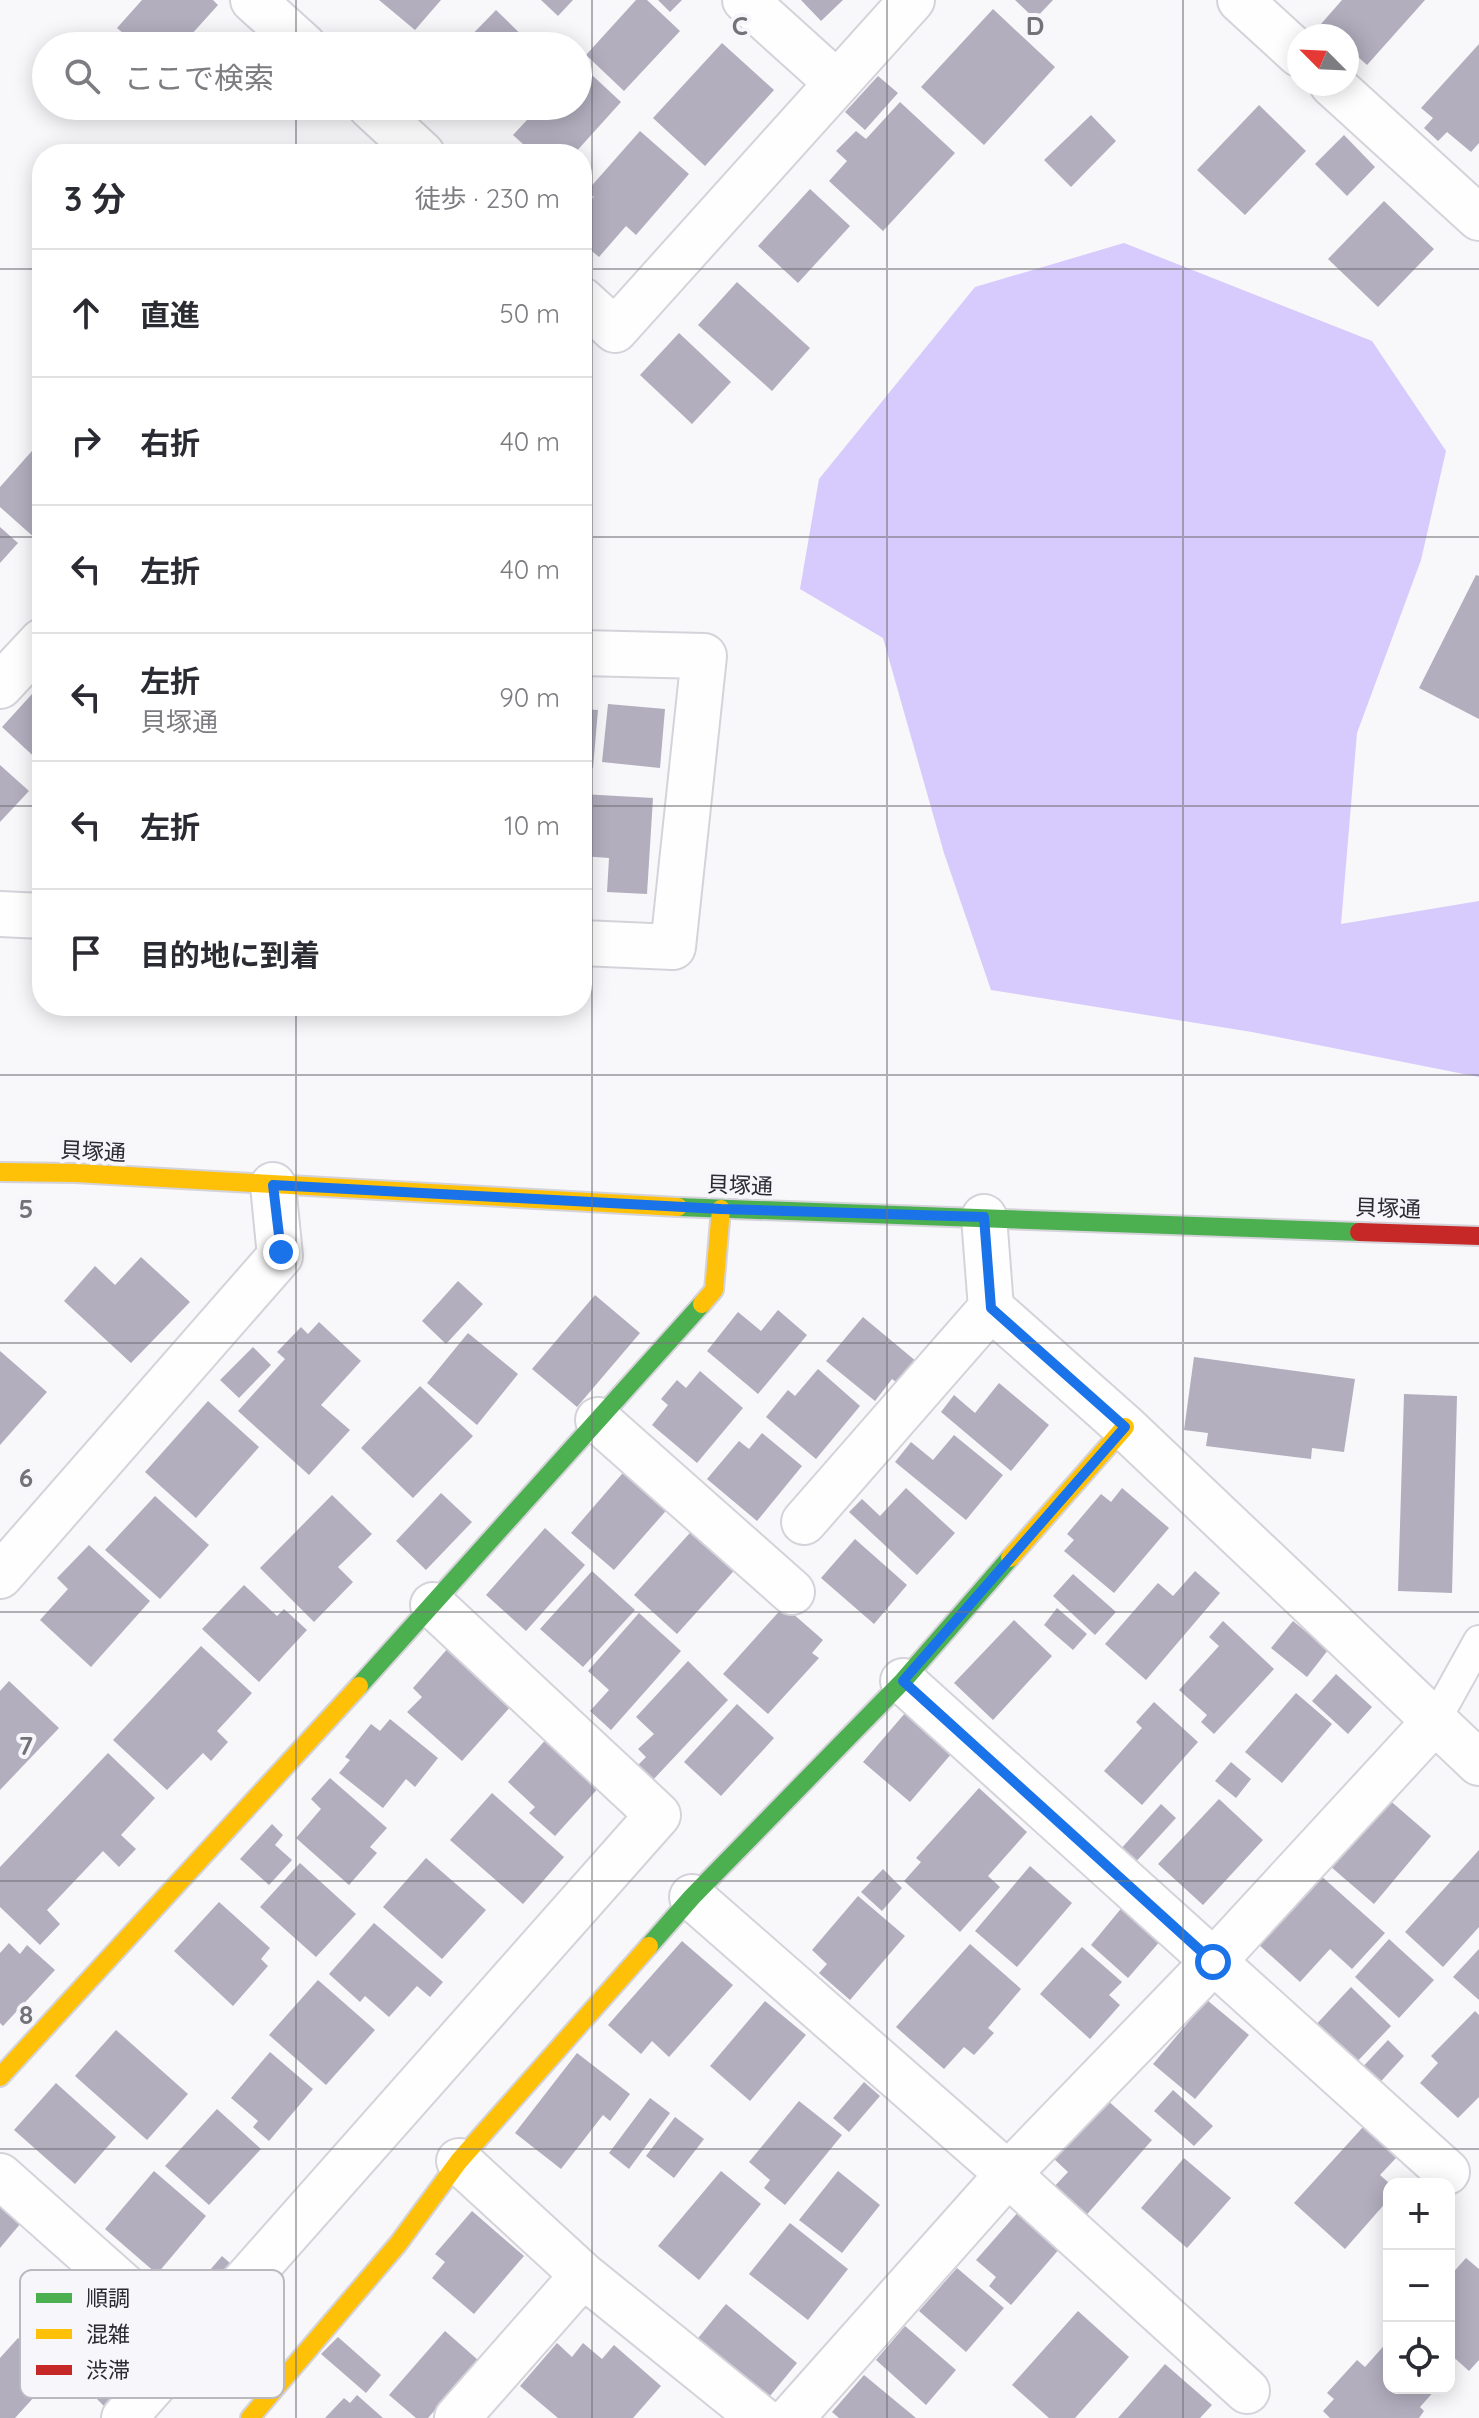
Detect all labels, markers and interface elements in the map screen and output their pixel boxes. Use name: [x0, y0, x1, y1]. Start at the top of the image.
text: C: [732, 9, 748, 42]
text: D: [1026, 9, 1044, 42]
north arrow: [1287, 24, 1359, 96]
search box: [32, 32, 592, 120]
icon: search: [60, 54, 104, 98]
text: ここで検索: [124, 59, 274, 97]
text: 3 分: [64, 177, 126, 220]
text: 徒歩 · 230 m: [414, 182, 560, 215]
icon: ahead: [64, 291, 108, 335]
text: 直進: [140, 296, 200, 334]
text: 50 m: [500, 297, 560, 330]
icon: right: [64, 419, 108, 463]
text: 右折: [140, 424, 200, 462]
text: 40 m: [500, 425, 560, 458]
icon: left: [64, 547, 108, 591]
text: 左折: [140, 552, 200, 590]
text: 40 m: [500, 553, 560, 586]
text: 左折: [140, 662, 200, 700]
icon: left: [64, 675, 108, 719]
text: 90 m: [499, 681, 560, 714]
text: 貝塚通: [140, 705, 218, 738]
icon: left: [64, 803, 108, 847]
text: 左折: [140, 808, 200, 846]
text: 10 m: [504, 809, 560, 842]
icon: arrive: [64, 931, 108, 975]
text: 目的地に到着: [140, 936, 320, 974]
street label: 貝塚通: [59, 1135, 127, 1167]
street label: 貝塚通: [707, 1170, 773, 1200]
text: 5: [19, 1192, 33, 1225]
street label: 貝塚通: [1355, 1193, 1421, 1223]
route end: [263, 1234, 299, 1270]
text: 6: [19, 1461, 33, 1494]
text: 7: [19, 1729, 33, 1762]
route start: [1195, 1944, 1231, 1980]
text: 8: [19, 1998, 33, 2031]
map controls: [1383, 2178, 1455, 2394]
button: +: [1383, 2178, 1455, 2250]
button: −: [1383, 2250, 1455, 2322]
legend: [20, 2270, 284, 2398]
text: 順調: [86, 2284, 130, 2312]
text: 混雑: [86, 2320, 130, 2348]
button: locate: [1383, 2322, 1455, 2394]
text: 渋滞: [86, 2356, 130, 2384]

